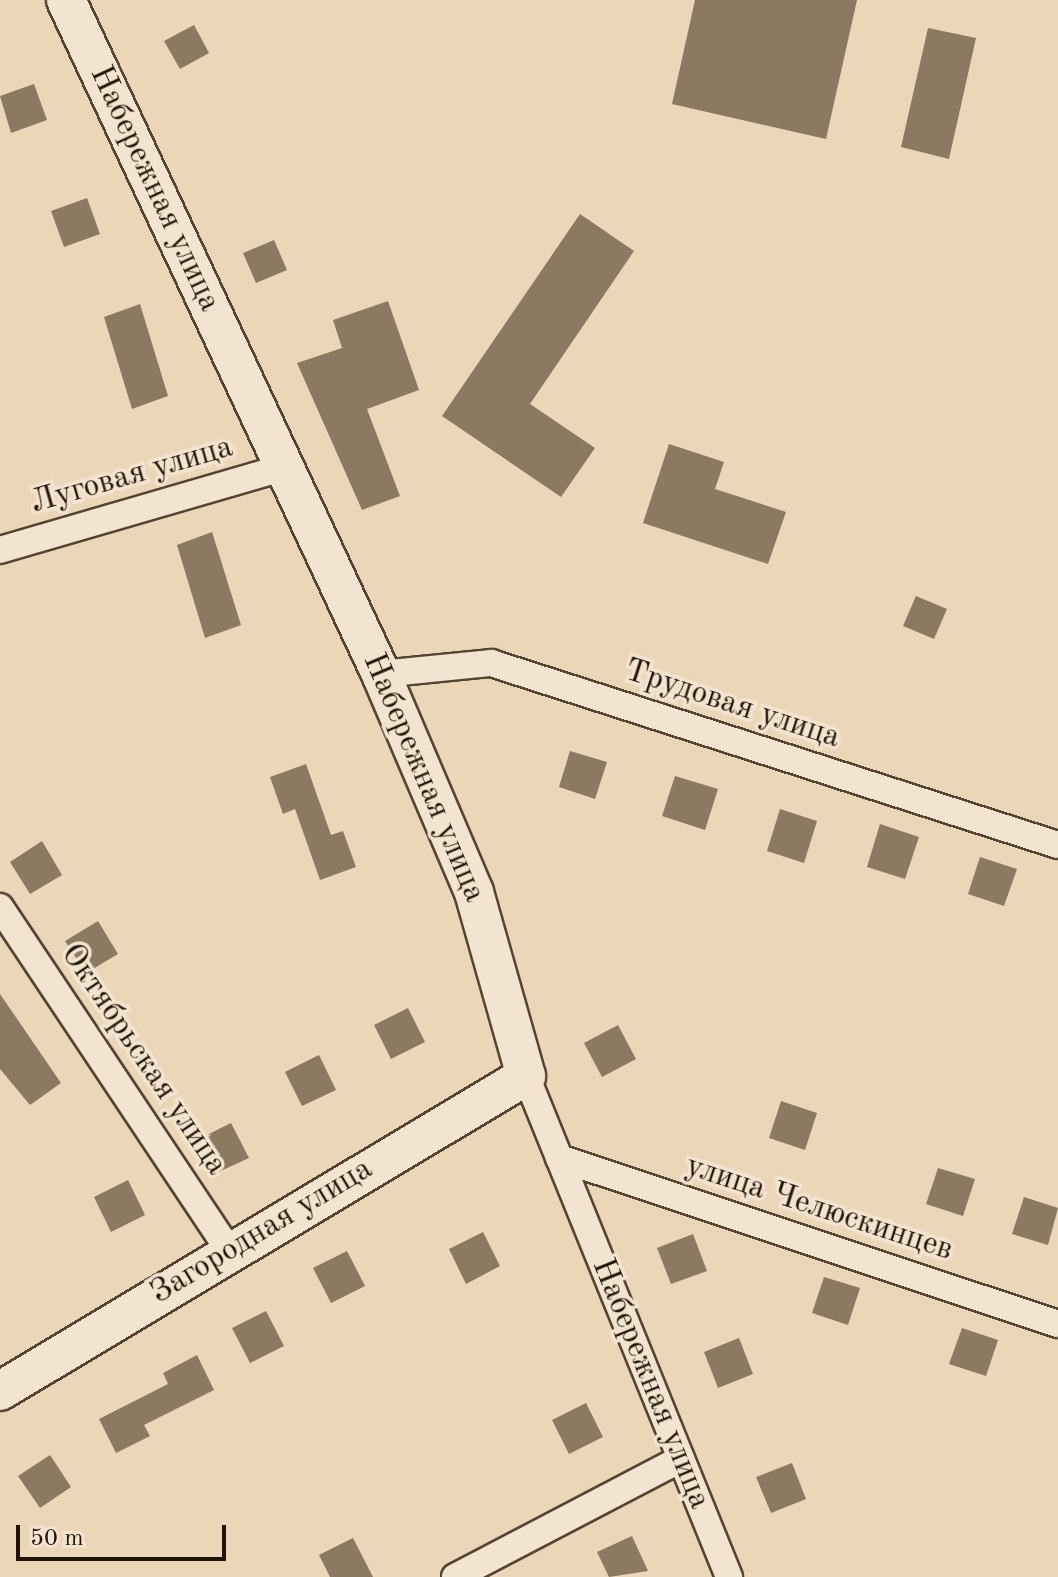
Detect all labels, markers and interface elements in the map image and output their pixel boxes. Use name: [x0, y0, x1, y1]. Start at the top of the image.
street label: Набережная улица: [80, 60, 228, 318]
street label: Луговая улица: [26, 429, 238, 523]
street label: Набережная улица: [353, 648, 493, 908]
street label: Трудовая улица: [619, 652, 845, 758]
street label: Октябрьская улица: [51, 937, 235, 1183]
street label: улица Челюскинцев: [681, 1148, 957, 1270]
street label: Загородная улица: [144, 1151, 380, 1313]
street label: Набережная улица: [582, 1253, 718, 1515]
scale bar: [20, 1509, 230, 1559]
text: 50 m: [30, 1527, 84, 1551]

